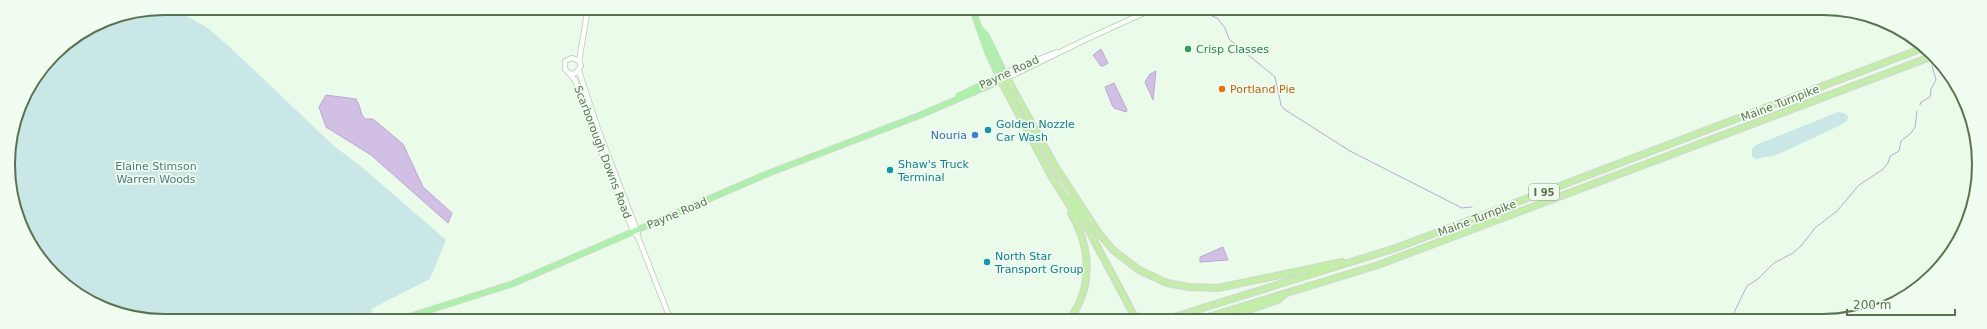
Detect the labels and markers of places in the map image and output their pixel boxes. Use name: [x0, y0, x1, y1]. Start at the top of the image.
place label: Crisp Classes: [1196, 43, 1269, 56]
marker: Crisp Classes: [1183, 44, 1193, 54]
place label: Portland Pie: [1230, 83, 1296, 96]
marker: Portland Pie: [1217, 84, 1227, 94]
place label: Golden Nozzle Car Wash: [996, 118, 1075, 144]
marker: Golden Nozzle Car Wash: [983, 125, 993, 135]
place label: Nouria: [931, 129, 967, 142]
marker: Nouria: [970, 130, 980, 140]
place label: Shaw's Truck Terminal: [897, 158, 970, 184]
marker: Shaw's Truck Terminal: [885, 165, 895, 175]
place label: North Star Transport Group: [994, 250, 1084, 276]
marker: North Star Transport Group: [982, 257, 992, 267]

